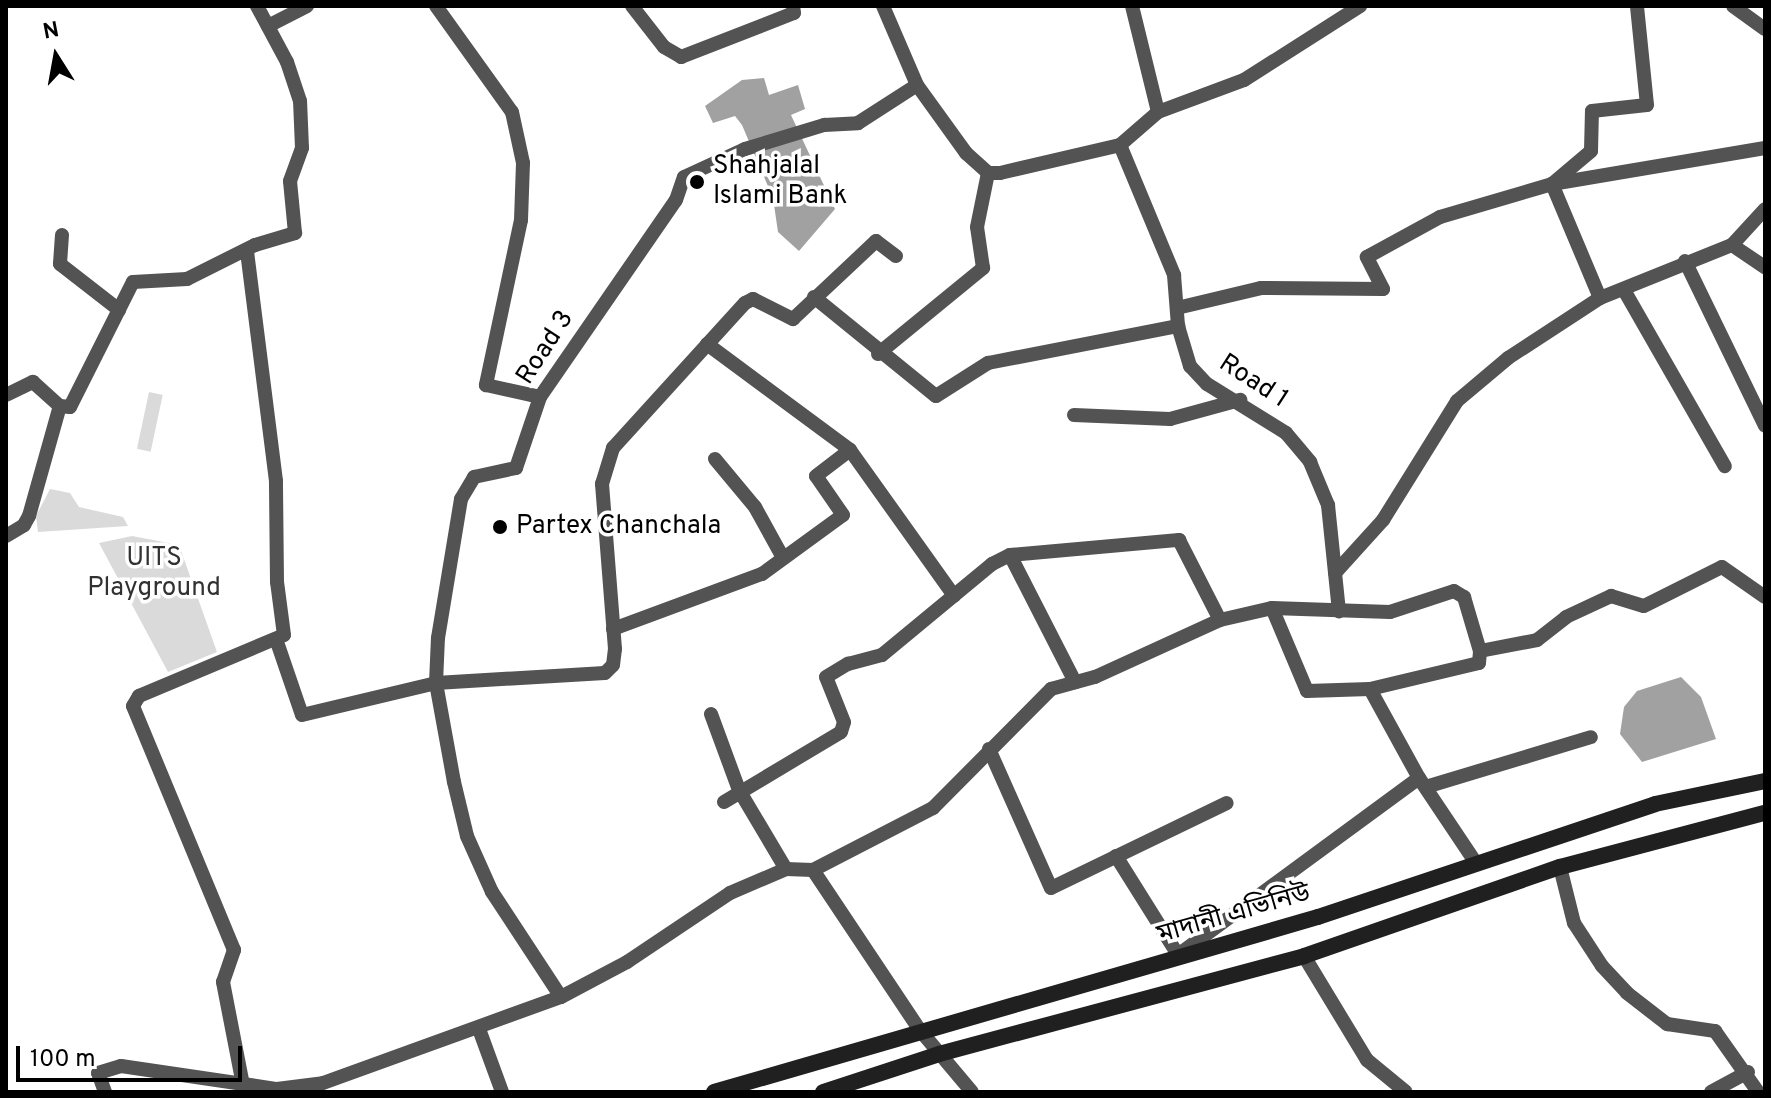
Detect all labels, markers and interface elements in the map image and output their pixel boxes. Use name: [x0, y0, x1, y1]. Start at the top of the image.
north arrow: [16, 16, 96, 96]
text: N: [41, 17, 62, 47]
place label: Shahjalal Islami Bank: [713, 151, 847, 212]
marker: Shahjalal Islami Bank: [688, 173, 706, 191]
street label: Road 3: [511, 305, 581, 391]
street label: Road 1: [1213, 348, 1293, 416]
place label: Partex Chanchala: [516, 511, 721, 543]
marker: Partex Chanchala: [491, 518, 509, 536]
park label: UITS Playground: [87, 543, 221, 604]
street label: মাদানী এভিনিউ: [1154, 878, 1314, 952]
scale bar: [20, 1030, 246, 1080]
text: 100 m: [30, 1045, 96, 1075]

